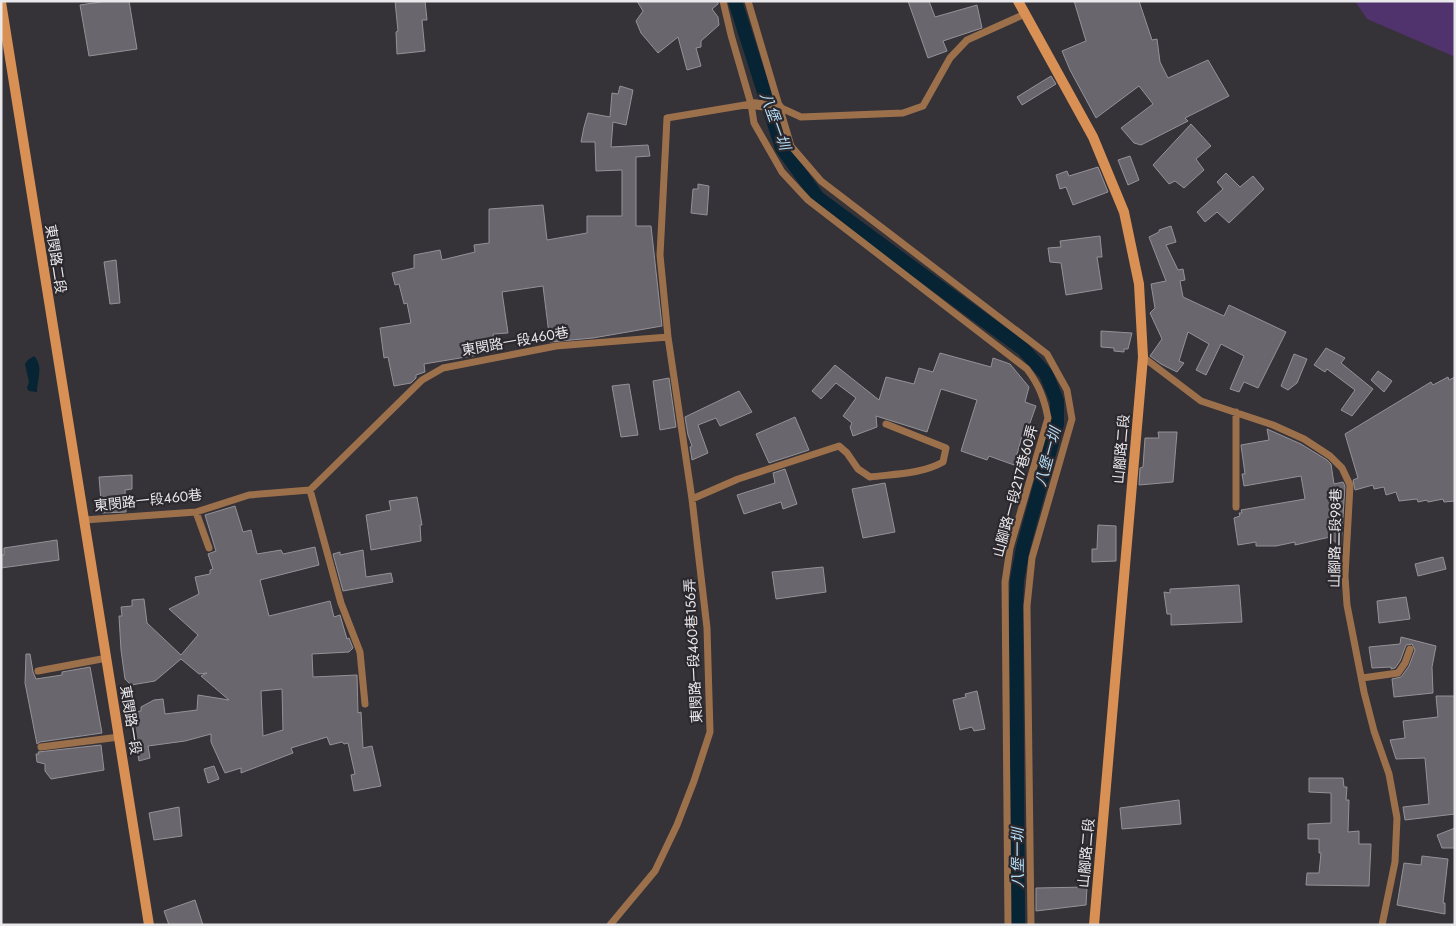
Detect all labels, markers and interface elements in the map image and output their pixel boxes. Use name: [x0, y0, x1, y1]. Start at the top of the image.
water label: 八堡一圳: [754, 89, 796, 155]
street label: 東閔路二段: [41, 223, 71, 295]
street label: 東閔路一段460巷: [460, 322, 570, 360]
street label: 山腳路二段: [1108, 413, 1134, 485]
street label: 山腳路一段217巷60弄: [988, 423, 1042, 559]
water label: 八堡一圳: [1030, 423, 1067, 489]
street label: 東閔路一段460巷: [93, 484, 203, 516]
street label: 山腳路二段98巷: [1324, 488, 1346, 588]
street label: 東閔路一段460巷156弄: [679, 578, 707, 724]
street label: 東閔路一段: [116, 684, 146, 756]
street label: 山腳路二段: [1073, 817, 1099, 889]
water label: 八堡一圳: [1007, 826, 1029, 888]

